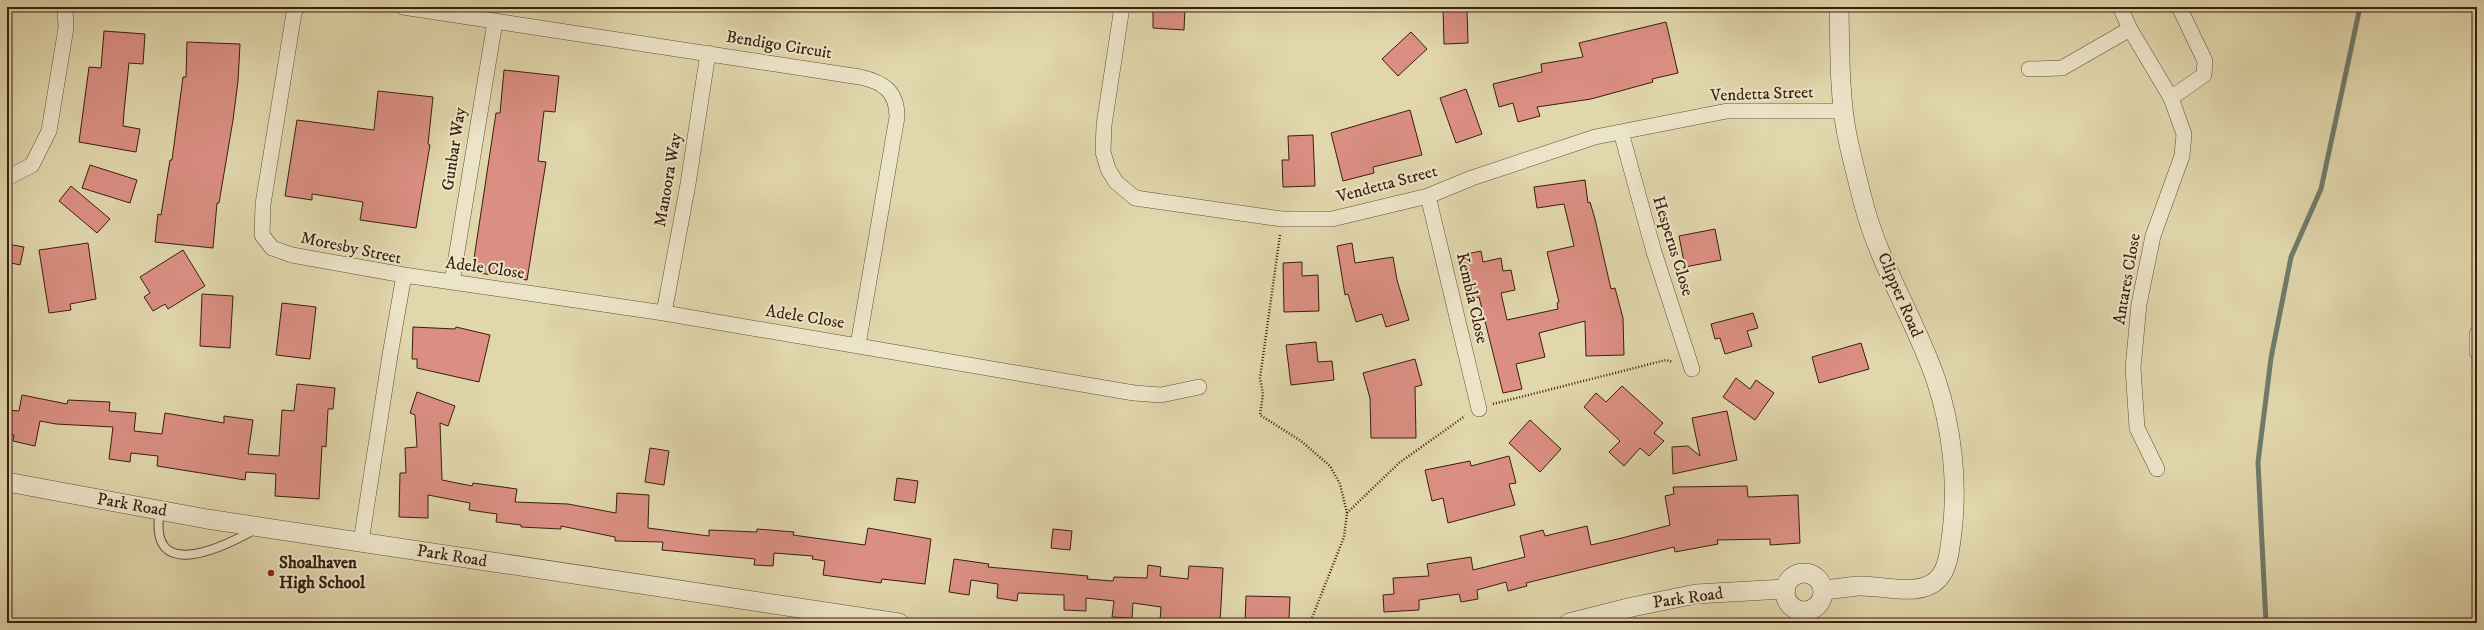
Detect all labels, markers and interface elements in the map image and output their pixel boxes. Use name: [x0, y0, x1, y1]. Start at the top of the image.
street label: Bendigo Circuit: [725, 26, 834, 64]
street label: Vendetta Street: [1709, 81, 1815, 107]
street label: Gunbar Way: [437, 105, 472, 192]
street label: Manoora Way: [649, 130, 687, 229]
street label: Vendetta Street: [1333, 160, 1440, 208]
street label: Hesperus Close: [1647, 193, 1699, 299]
street label: Moresby Street: [299, 227, 404, 270]
street label: Antares Close: [2108, 232, 2146, 326]
street label: Clipper Road: [1872, 249, 1928, 341]
street label: Kembla Close: [1451, 250, 1493, 346]
street label: Adele Close: [444, 252, 526, 284]
street label: Adele Close: [764, 300, 846, 334]
street label: Park Road: [95, 488, 169, 522]
street label: Park Road: [415, 540, 489, 572]
place label: Shoalhaven High School: [279, 552, 366, 594]
marker: Shoalhaven High School: [266, 568, 276, 578]
street label: Park Road: [1652, 582, 1725, 614]

